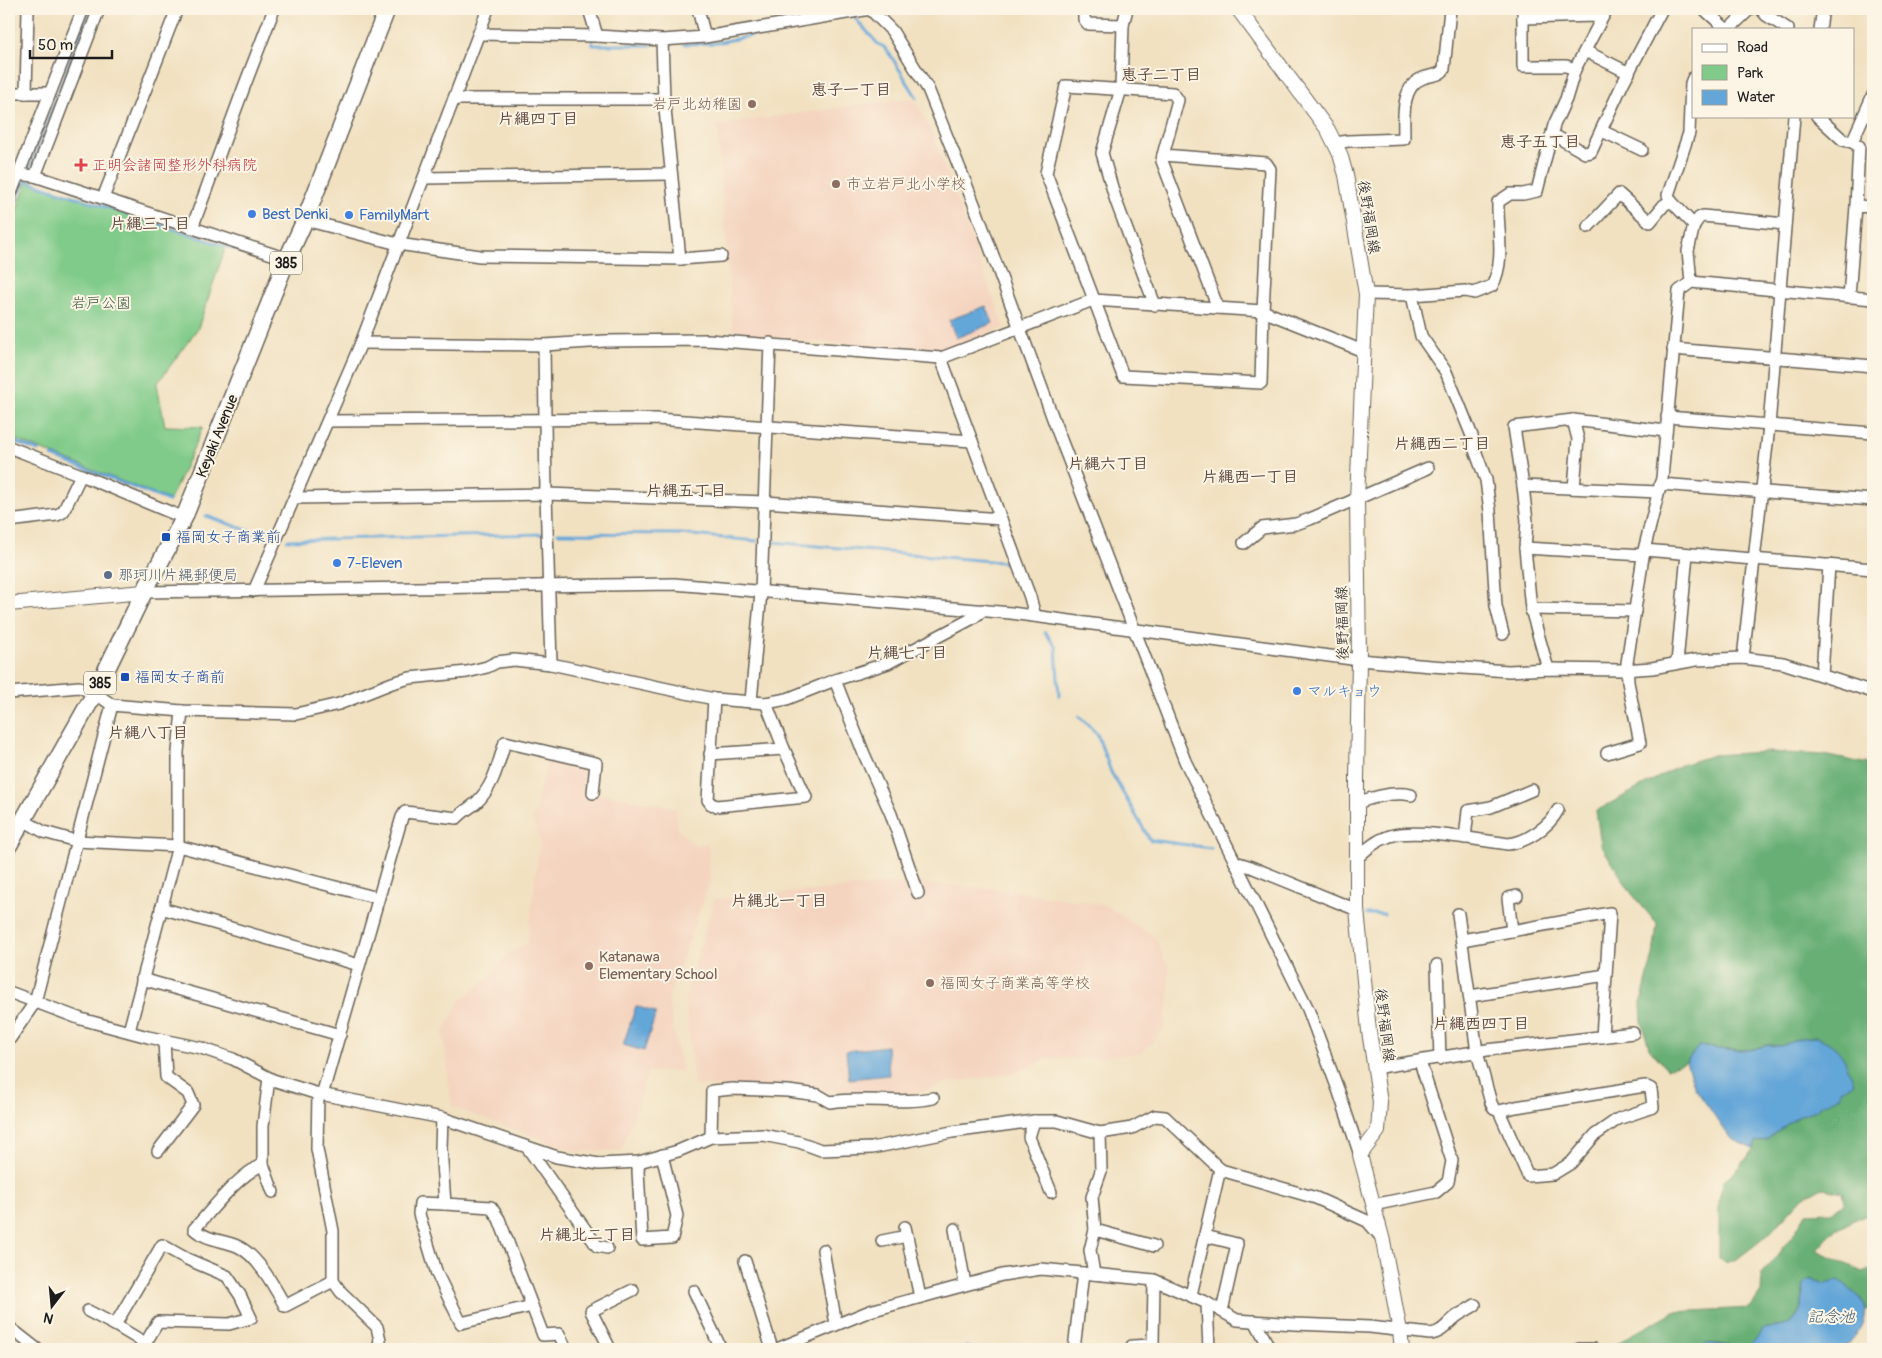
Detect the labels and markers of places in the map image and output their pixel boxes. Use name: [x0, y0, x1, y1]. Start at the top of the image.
place label: 岩戸北幼稚園: [652, 95, 742, 114]
marker: 岩戸北幼稚園: [746, 98, 758, 110]
place label: 正明会諸岡整形外科病院: [92, 156, 257, 175]
marker: 正明会諸岡整形外科病院: [74, 158, 88, 172]
place label: 市立岩戸北小学校: [846, 175, 966, 194]
marker: 市立岩戸北小学校: [830, 178, 842, 190]
place label: Best Denki: [262, 205, 328, 224]
place label: FamilyMart: [359, 206, 430, 225]
marker: Best Denki: [246, 208, 258, 220]
marker: FamilyMart: [343, 209, 355, 221]
place label: 福岡女子商業前: [176, 528, 281, 547]
marker: 福岡女子商業前: [160, 531, 172, 543]
place label: 7-Eleven: [347, 554, 402, 573]
marker: 7-Eleven: [331, 557, 343, 569]
place label: 那珂川片縄郵便局: [118, 566, 238, 585]
marker: 那珂川片縄郵便局: [102, 569, 114, 581]
place label: 福岡女子商前: [135, 668, 225, 687]
marker: 福岡女子商前: [119, 671, 131, 683]
place label: マルキョウ: [1307, 682, 1382, 701]
marker: マルキョウ: [1291, 685, 1303, 697]
place label: Katanawa Elementary School: [599, 948, 718, 984]
marker: Katanawa Elementary School: [583, 960, 595, 972]
place label: 福岡女子商業高等学校: [940, 974, 1090, 993]
marker: 福岡女子商業高等学校: [924, 977, 936, 989]

